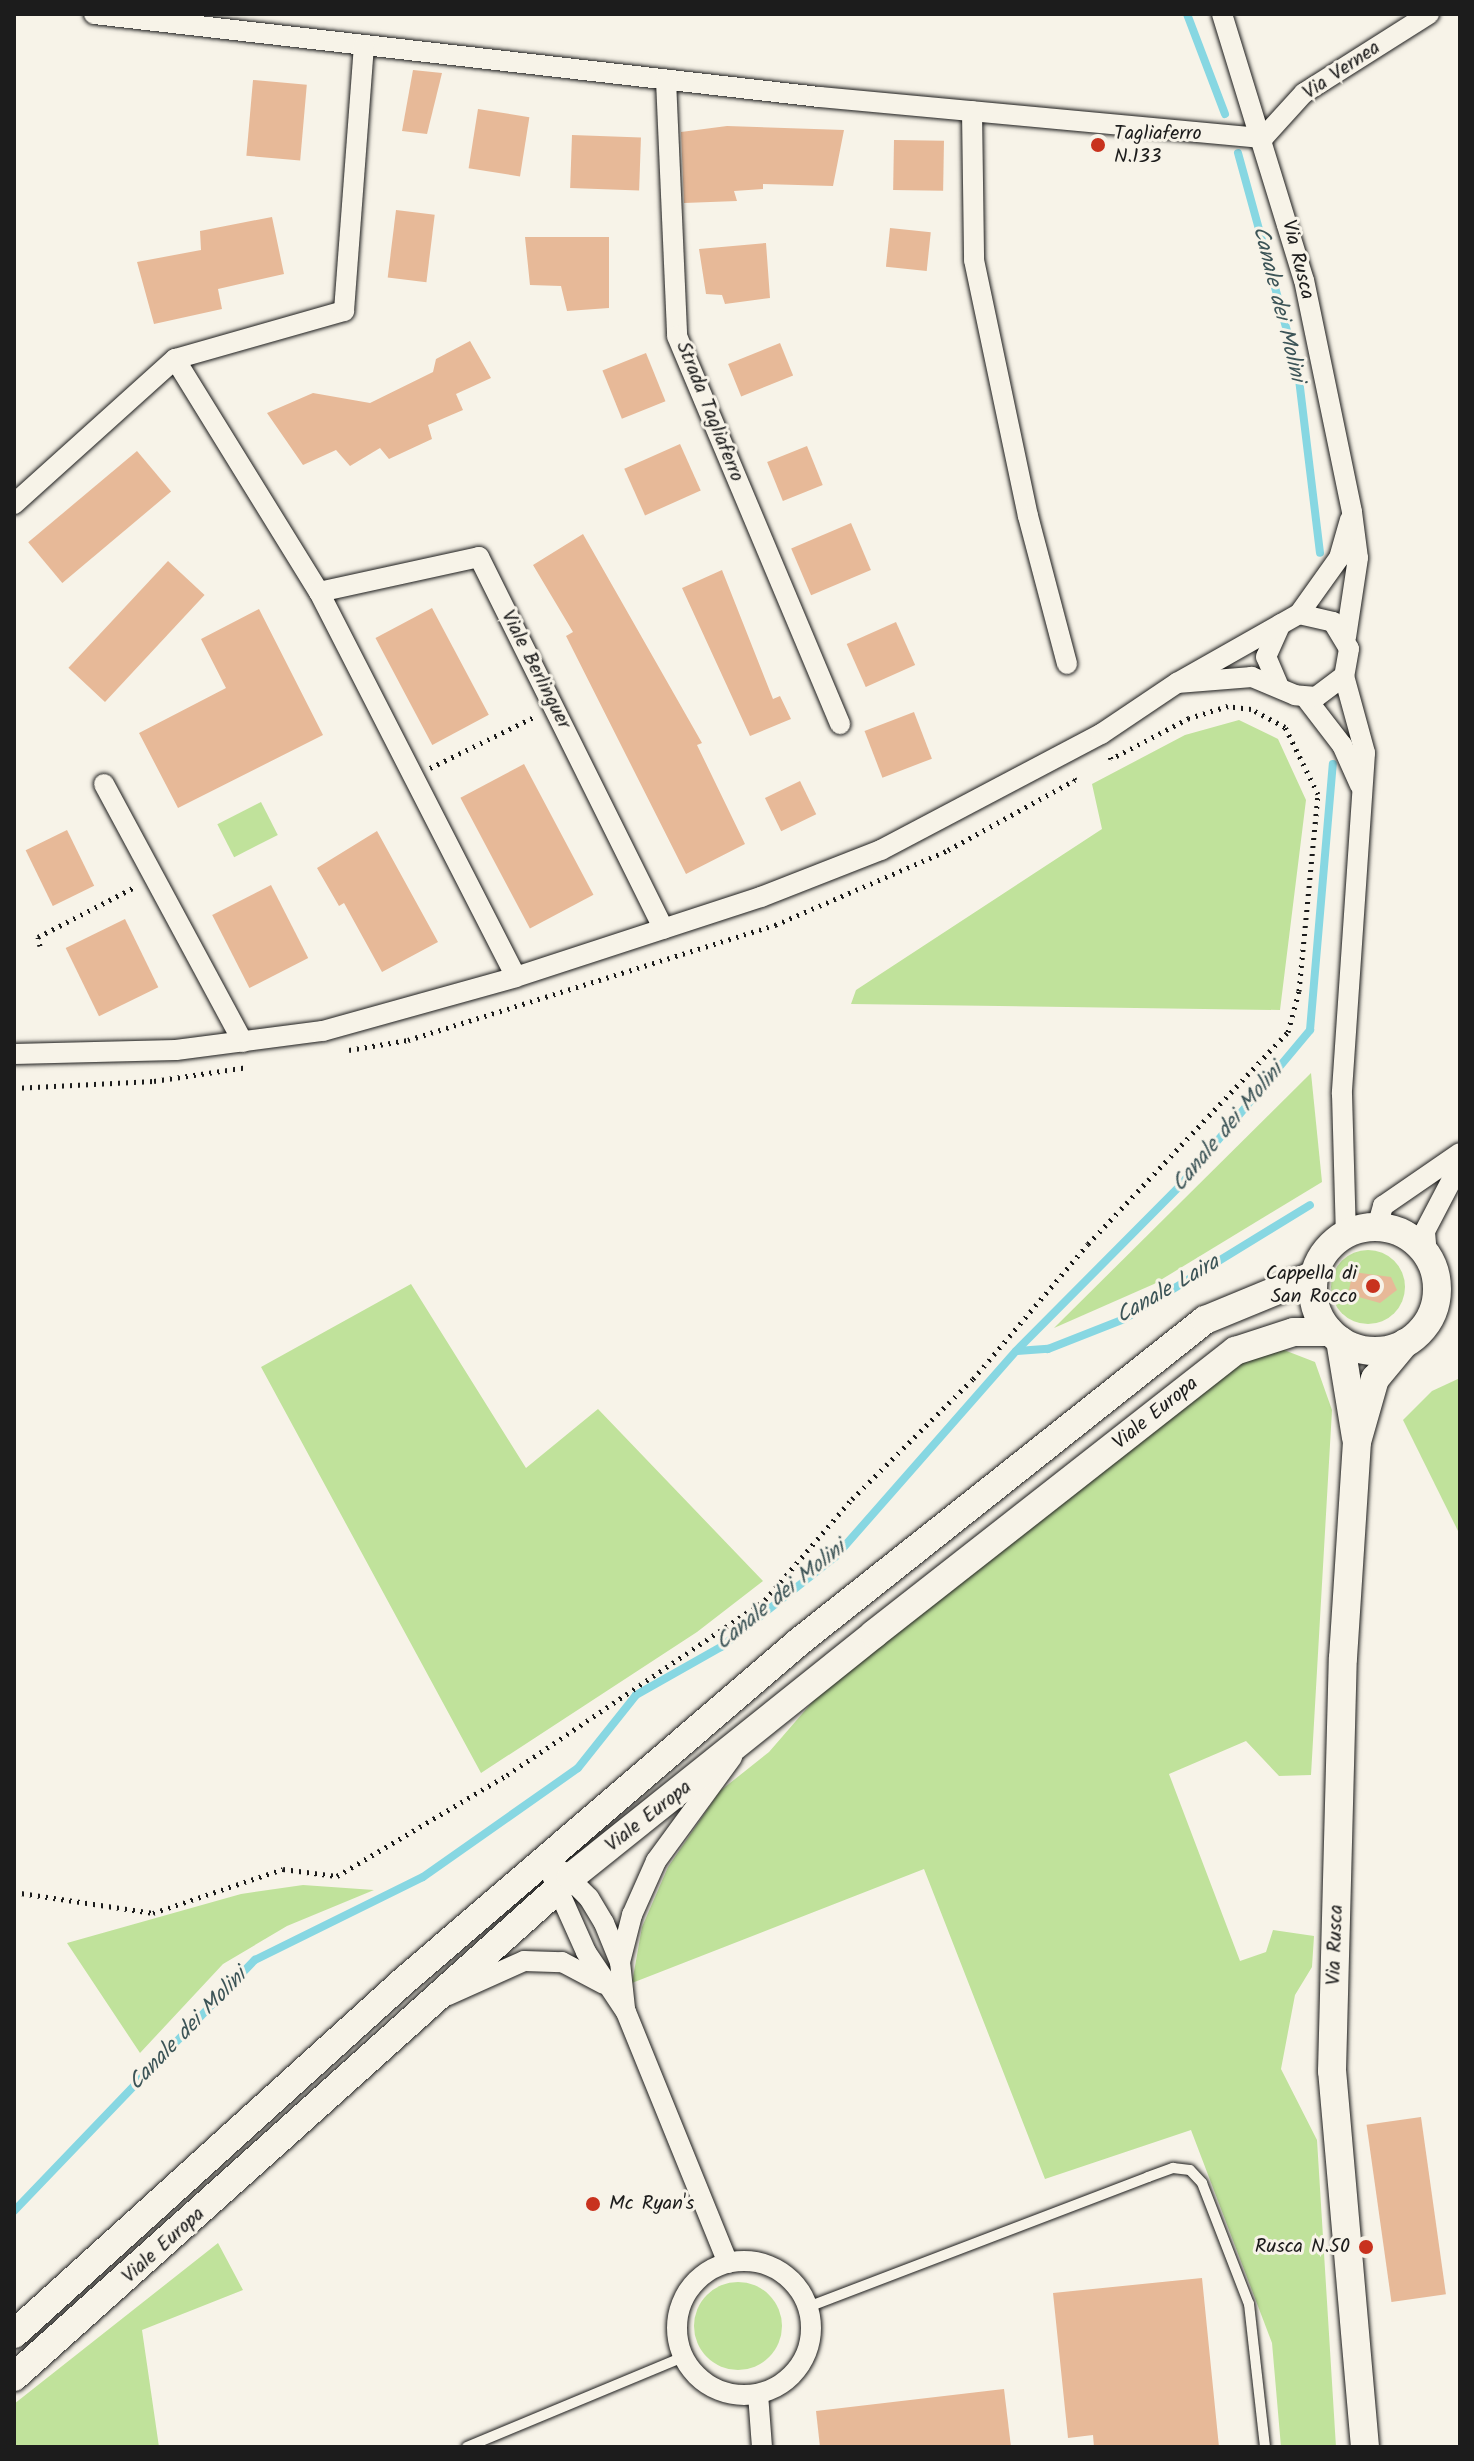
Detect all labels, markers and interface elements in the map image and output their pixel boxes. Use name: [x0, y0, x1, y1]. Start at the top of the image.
street label: Via Vernea: [1299, 36, 1385, 106]
place label: Tagliaferro N.133: [1114, 122, 1201, 169]
marker: Tagliaferro N.133: [1089, 136, 1107, 154]
street label: Via Rusca: [1276, 218, 1318, 302]
water label: Canale dei Molini: [1246, 223, 1310, 385]
street label: Strada Tagliaferro: [670, 338, 748, 486]
street label: Viale Berlinguer: [495, 607, 575, 733]
water label: Canale dei Molini: [1167, 1058, 1289, 1198]
water label: Canale Laira: [1112, 1250, 1224, 1330]
place label: Cappella di San Rocco: [1266, 1262, 1357, 1309]
marker: Cappella di San Rocco: [1364, 1277, 1382, 1295]
street label: Viale Europa: [1109, 1372, 1203, 1456]
water label: Canale dei Molini: [711, 1536, 851, 1656]
street label: Viale Europa: [601, 1776, 697, 1858]
street label: Via Rusca: [1323, 1904, 1349, 1986]
water label: Canale dei Molini: [123, 1963, 253, 2097]
place label: Mc Ryan's: [609, 2192, 694, 2216]
marker: Mc Ryan's: [584, 2195, 602, 2213]
street label: Viale Europa: [118, 2203, 210, 2289]
place label: Rusca N.50: [1255, 2235, 1350, 2259]
marker: Rusca N.50: [1357, 2238, 1375, 2256]

